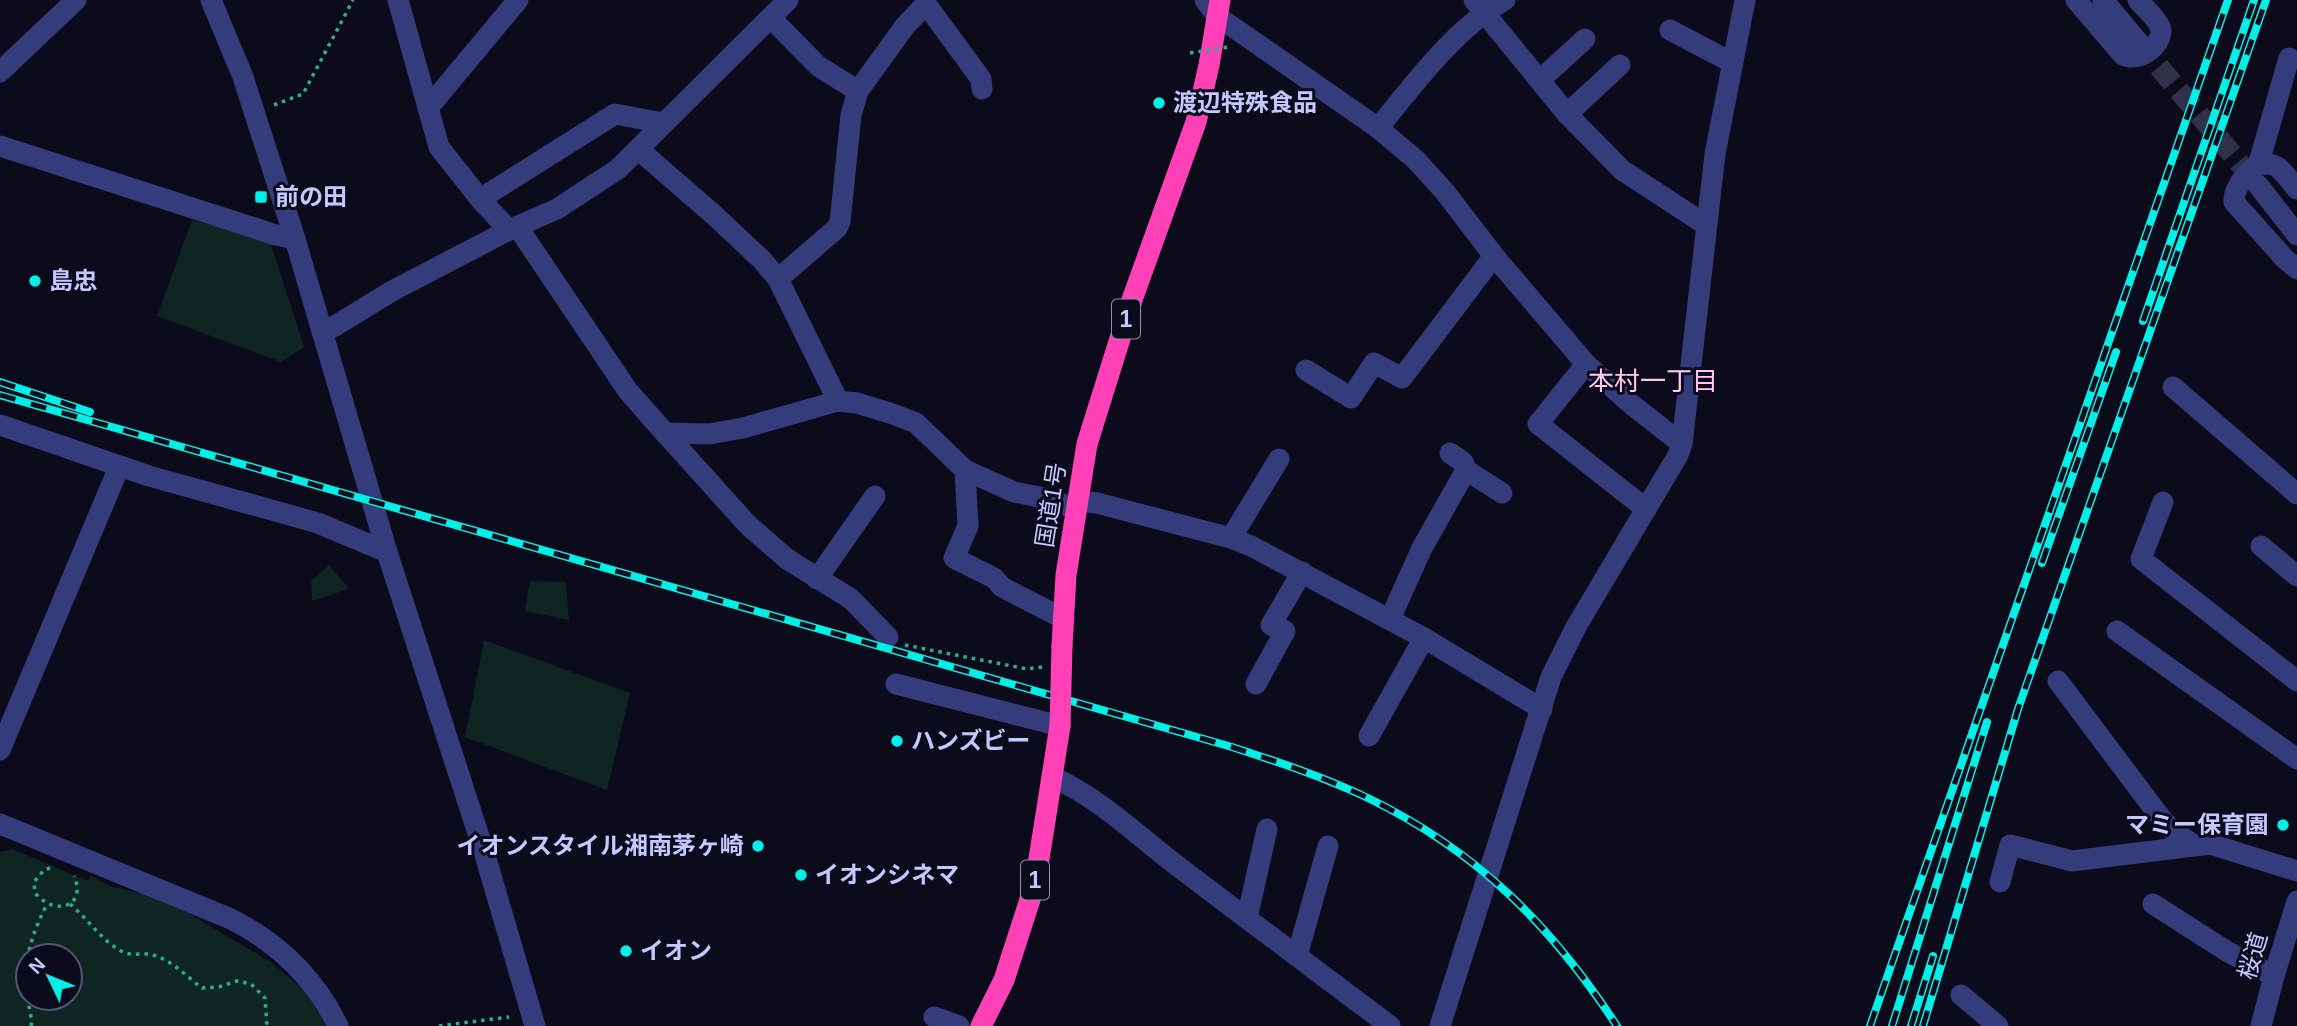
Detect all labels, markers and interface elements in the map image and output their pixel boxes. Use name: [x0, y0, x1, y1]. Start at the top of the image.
place label: 渡辺特殊食品: [1173, 89, 1317, 116]
marker: 渡辺特殊食品: [1151, 95, 1167, 111]
place label: 前の田: [275, 183, 347, 210]
marker: 前の田: [253, 189, 269, 205]
place label: 島忠: [49, 267, 97, 294]
marker: 島忠: [27, 273, 43, 289]
road number: 1: [1112, 300, 1140, 338]
district label: 本村一丁目: [1588, 366, 1718, 396]
street label: 国道1号: [1030, 461, 1071, 549]
place label: ハンズビー: [911, 727, 1031, 754]
marker: ハンズビー: [889, 733, 905, 749]
place label: マミー保育園: [2125, 811, 2269, 838]
marker: マミー保育園: [2275, 817, 2291, 833]
place label: イオンスタイル湘南茅ヶ崎: [456, 832, 744, 859]
marker: イオンスタイル湘南茅ヶ崎: [750, 838, 766, 854]
road number: 1: [1021, 860, 1049, 900]
place label: イオンシネマ: [815, 861, 959, 888]
marker: イオンシネマ: [793, 867, 809, 883]
street label: 桜道: [2233, 929, 2272, 983]
place label: イオン: [640, 937, 712, 964]
north arrow: [14, 942, 84, 1012]
marker: イオン: [618, 943, 634, 959]
text: N: [25, 954, 49, 978]

